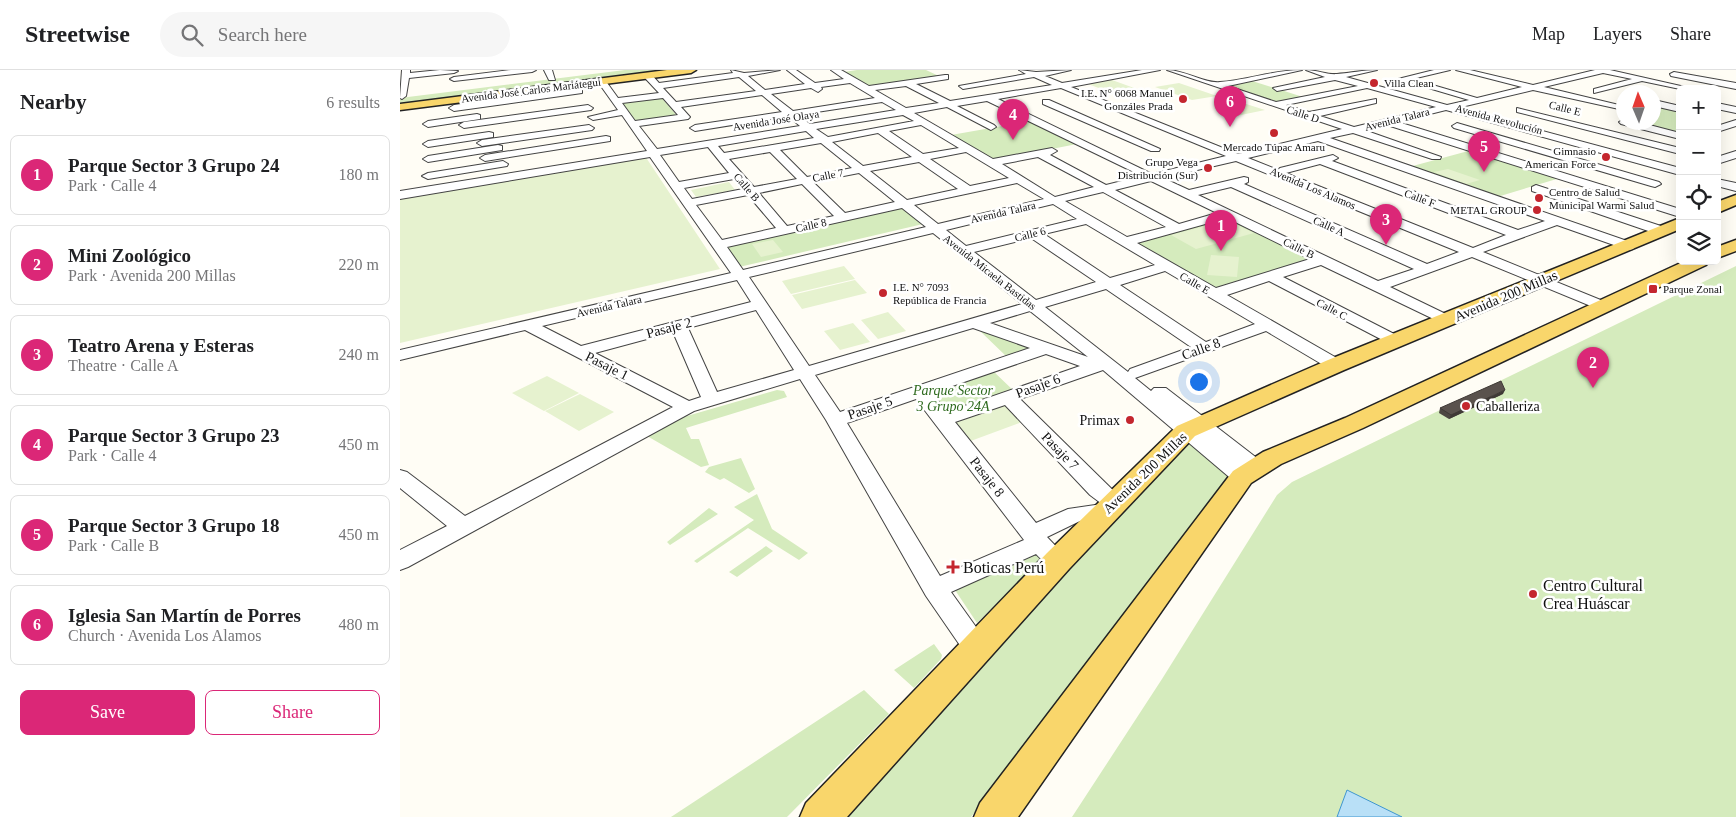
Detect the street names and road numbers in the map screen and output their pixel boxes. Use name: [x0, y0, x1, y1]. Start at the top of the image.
street label: Avenida José Carlos Mariátegui: [460, 75, 602, 105]
street label: Calle E: [1548, 98, 1583, 118]
street label: Avenida Revolución: [1454, 102, 1544, 137]
street label: Calle D: [1285, 103, 1321, 125]
street label: Avenida Talara: [1363, 105, 1431, 133]
street label: Avenida José Olaya: [732, 107, 820, 133]
street label: Avenida Los Alamos: [1268, 164, 1358, 212]
street label: Calle 7: [811, 166, 845, 184]
street label: Calle B: [732, 170, 762, 204]
street label: Calle F: [1403, 187, 1437, 209]
street label: Avenida Talara: [969, 199, 1037, 225]
street label: Calle A: [1311, 214, 1347, 238]
street label: Calle 8: [794, 216, 828, 234]
street label: Calle 6: [1013, 224, 1047, 244]
street label: Avenida Micaela Bastidas: [941, 232, 1039, 312]
street label: Calle B: [1281, 235, 1317, 261]
street label: Avenida 200 Millas: [1452, 268, 1560, 324]
street label: Calle E: [1178, 270, 1212, 297]
street label: Avenida Talara: [575, 293, 643, 319]
street label: Calle C: [1314, 296, 1350, 322]
street label: Pasaje 2: [645, 315, 693, 341]
street label: Calle 8: [1180, 335, 1222, 363]
street label: Pasaje 1: [583, 349, 631, 383]
street label: Pasaje 6: [1014, 371, 1062, 401]
street label: Pasaje 5: [846, 393, 894, 423]
street label: Pasaje 7: [1039, 429, 1081, 473]
street label: Avenida 200 Millas: [1100, 429, 1190, 517]
street label: Pasaje 8: [967, 454, 1007, 500]

